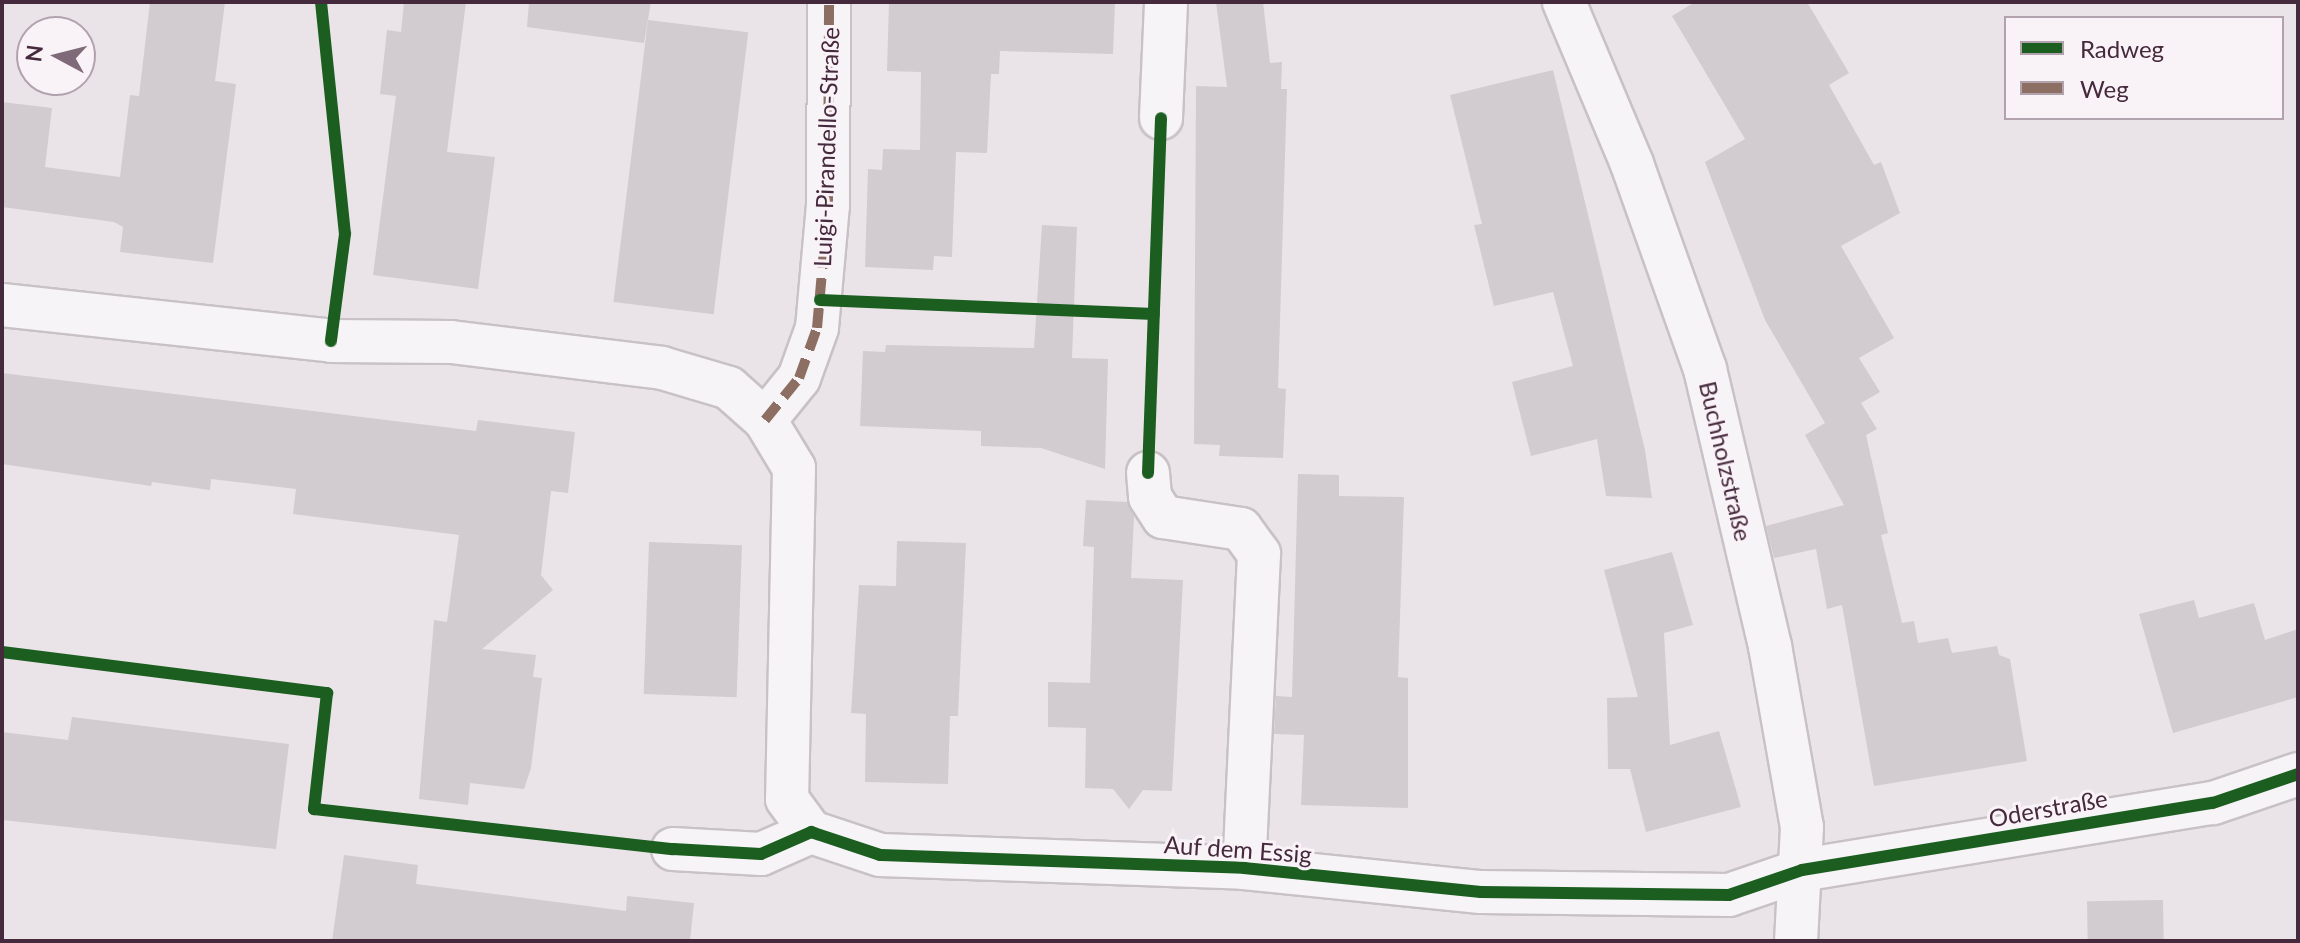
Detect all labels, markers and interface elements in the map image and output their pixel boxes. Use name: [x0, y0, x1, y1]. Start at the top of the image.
north arrow: [16, 16, 96, 96]
legend: [2004, 16, 2284, 120]
street label: Luigi-Pirandello-Straße: [807, 27, 845, 267]
text: Radweg: [2080, 34, 2164, 63]
text: N: [19, 43, 48, 63]
text: Weg: [2080, 74, 2129, 103]
street label: Buchholzstraße: [1694, 378, 1758, 544]
street label: Oderstraße: [1986, 783, 2110, 833]
street label: Auf dem Essig: [1163, 829, 1313, 869]

